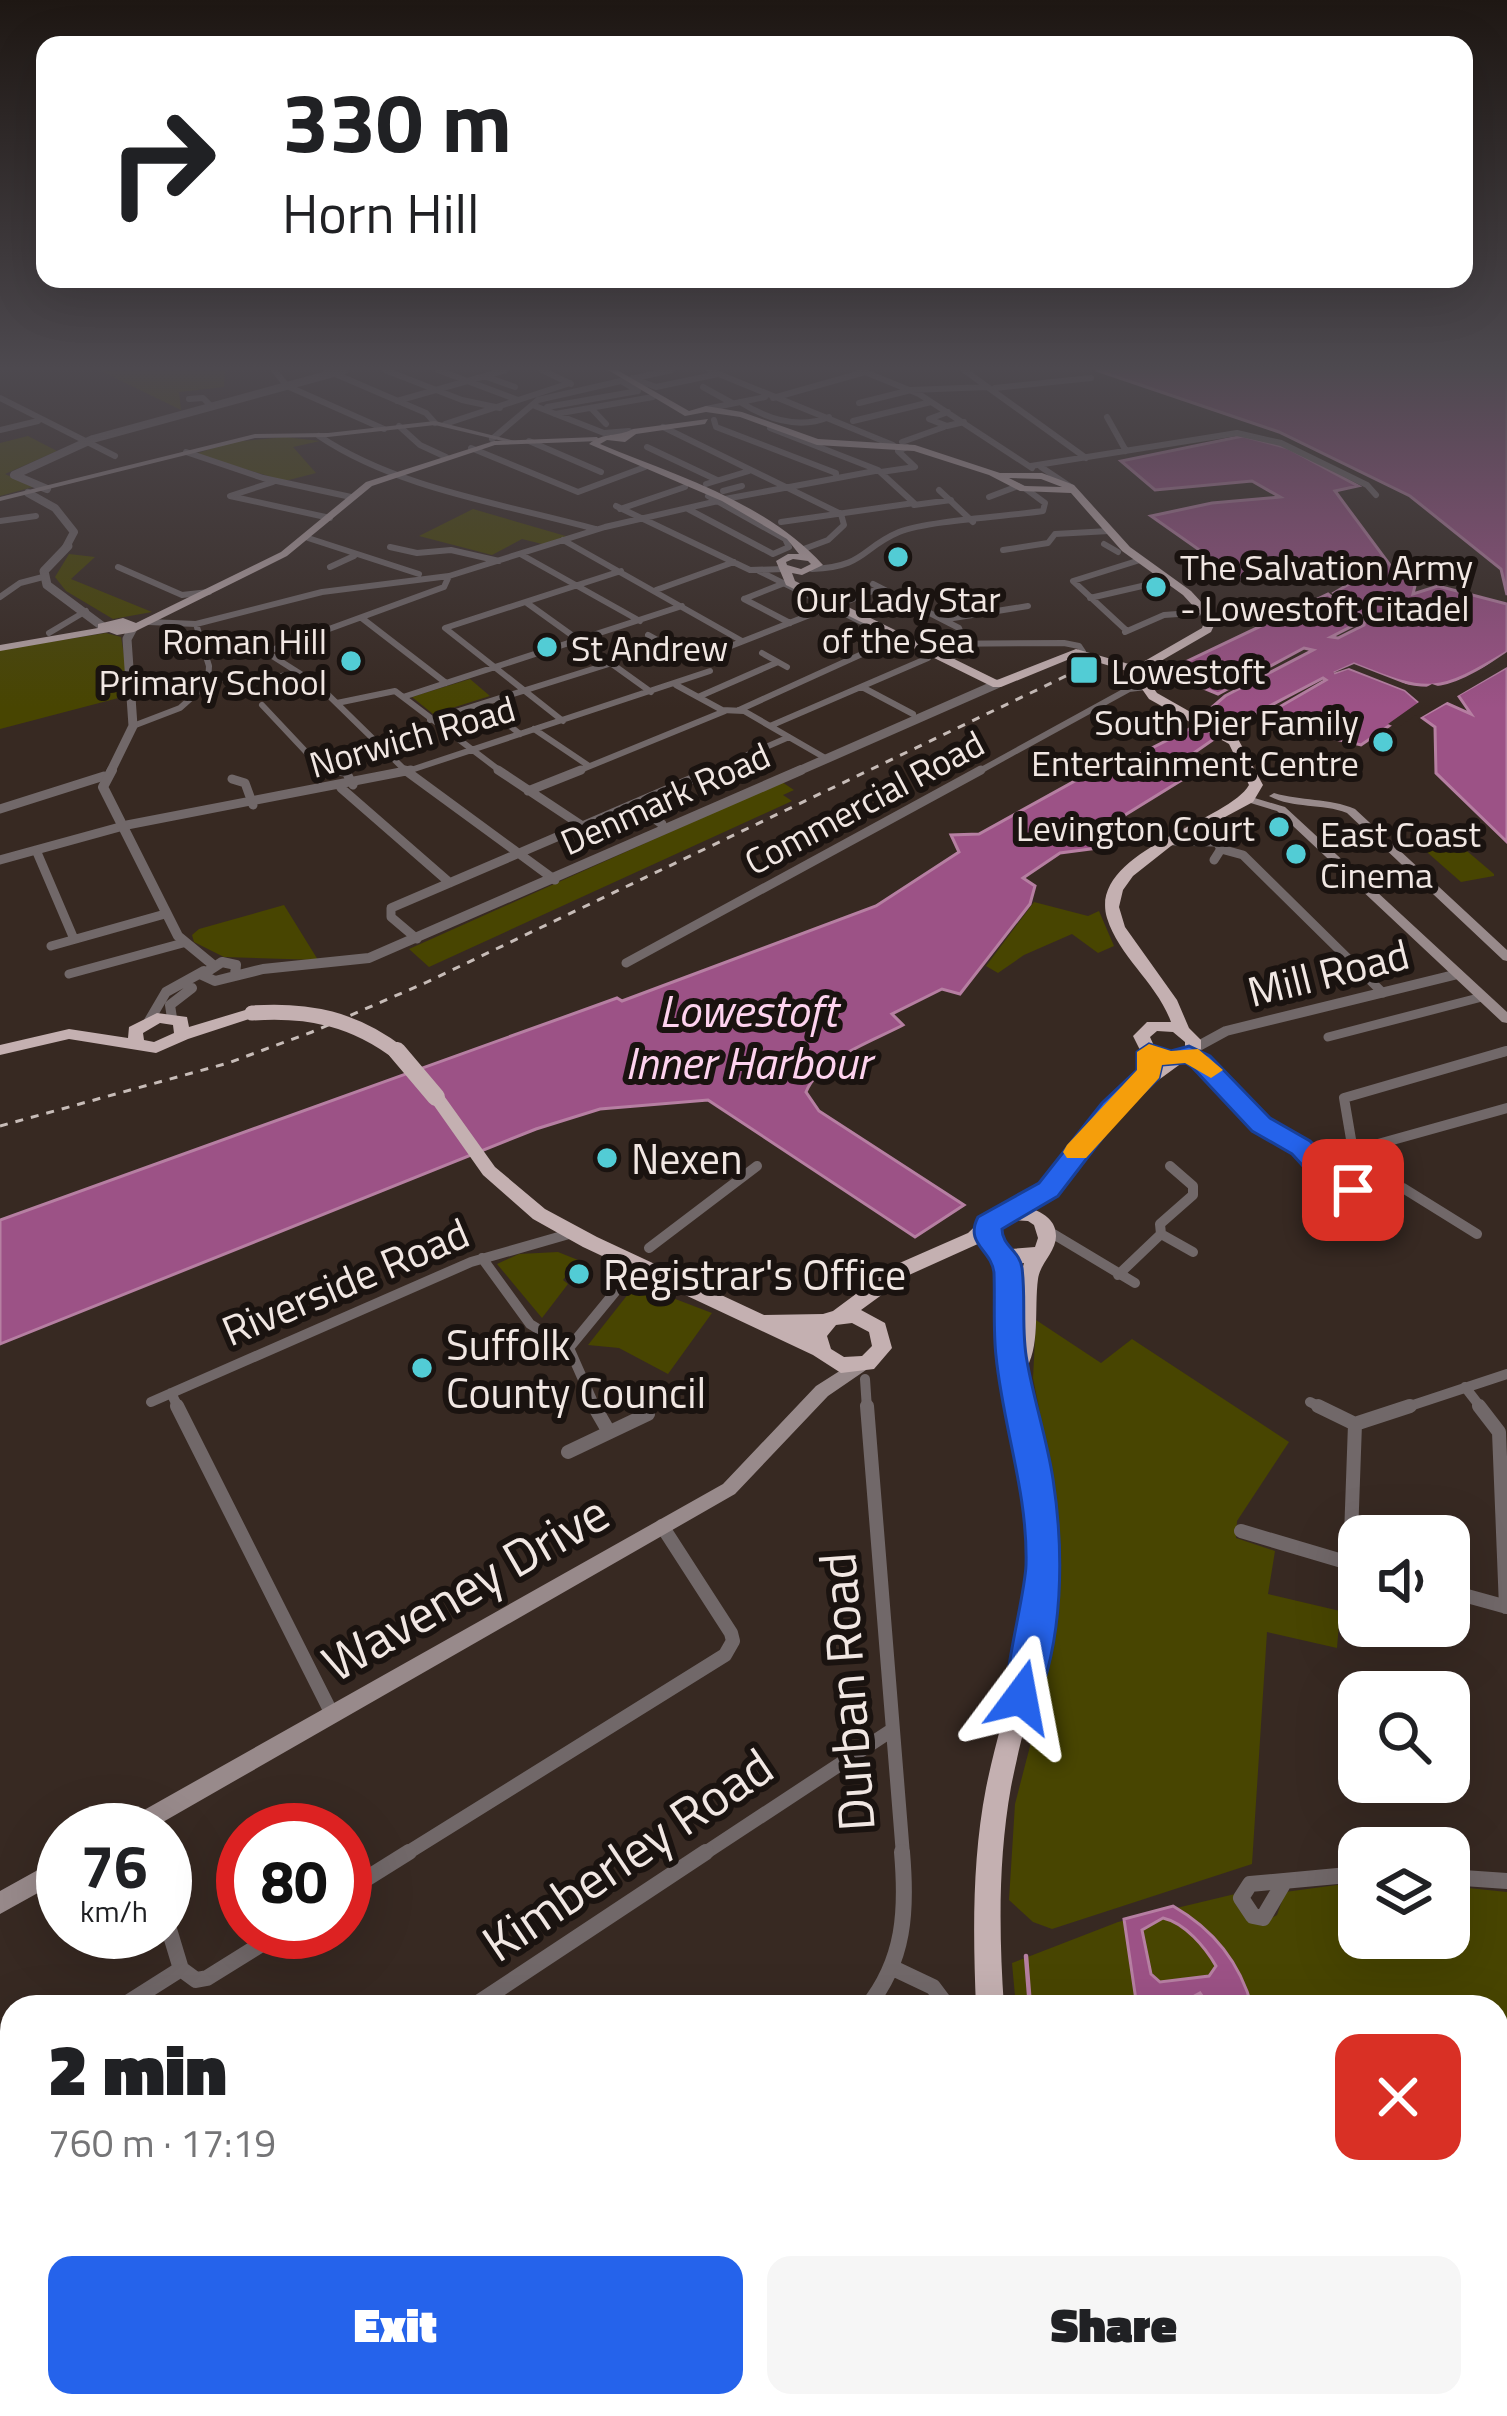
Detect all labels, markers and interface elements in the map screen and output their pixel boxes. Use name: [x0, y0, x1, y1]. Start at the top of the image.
text: 330 m: [282, 57, 512, 185]
icon: right: [84, 84, 240, 240]
text: Horn Hill: [282, 172, 479, 254]
place label: The Salvation Army - Lowestoft Citadel: [1180, 539, 1473, 635]
marker: Our Lady Star of the Sea: [885, 544, 911, 570]
place label: Our Lady Star of the Sea: [795, 571, 1001, 667]
marker: The Salvation Army - Lowestoft Citadel: [1143, 574, 1169, 600]
place label: Roman Hill Primary School: [99, 613, 327, 709]
place label: St Andrew: [571, 620, 728, 675]
marker: St Andrew: [534, 634, 560, 660]
place label: Lowestoft: [1111, 643, 1266, 698]
marker: Roman Hill Primary School: [338, 648, 364, 674]
marker: Lowestoft: [1068, 654, 1100, 686]
street label: Norwich Road: [303, 680, 521, 792]
place label: South Pier Family Entertainment Centre: [1031, 694, 1359, 790]
street label: Commercial Road: [734, 716, 994, 888]
street label: Denmark Road: [551, 727, 779, 869]
marker: South Pier Family Entertainment Centre: [1370, 729, 1396, 755]
place label: Levington Court: [1016, 800, 1255, 855]
place label: East Coast Cinema: [1320, 806, 1481, 902]
marker: Levington Court: [1266, 814, 1292, 840]
marker: East Coast Cinema: [1283, 841, 1309, 867]
street label: Mill Road: [1241, 921, 1415, 1023]
water label: Lowestoft Inner Harbour: [625, 976, 876, 1096]
place label: Nexen: [631, 1126, 742, 1190]
pin: [1302, 1139, 1404, 1241]
marker: Nexen: [594, 1145, 620, 1171]
icon: arrive: [1320, 1157, 1386, 1223]
street label: Riverside Road: [211, 1200, 479, 1362]
place label: Registrar's Office: [603, 1242, 906, 1306]
marker: Registrar's Office: [566, 1261, 592, 1287]
place label: Suffolk County Council: [446, 1312, 706, 1424]
marker: Suffolk County Council: [409, 1355, 435, 1381]
street label: Waveney Drive: [307, 1473, 623, 1701]
map controls: [1338, 1515, 1470, 1959]
button: sound: [1338, 1515, 1470, 1647]
street label: Durban Road: [797, 1550, 895, 1834]
position arrow: [958, 1634, 1084, 1760]
button: search: [1338, 1671, 1470, 1803]
street label: Kimberley Road: [466, 1728, 788, 1980]
speed limit sign: 80: [216, 1803, 372, 1959]
text: 76: [80, 1820, 148, 1911]
button: layers: [1338, 1827, 1470, 1959]
text: km/h: [80, 1888, 148, 1934]
text: 2 min: [48, 2013, 227, 2123]
button: close: [1335, 2034, 1461, 2160]
text: 760 m · 17:19: [48, 2113, 276, 2172]
button: Exit: [48, 2256, 743, 2394]
button: Share: [767, 2256, 1461, 2394]

